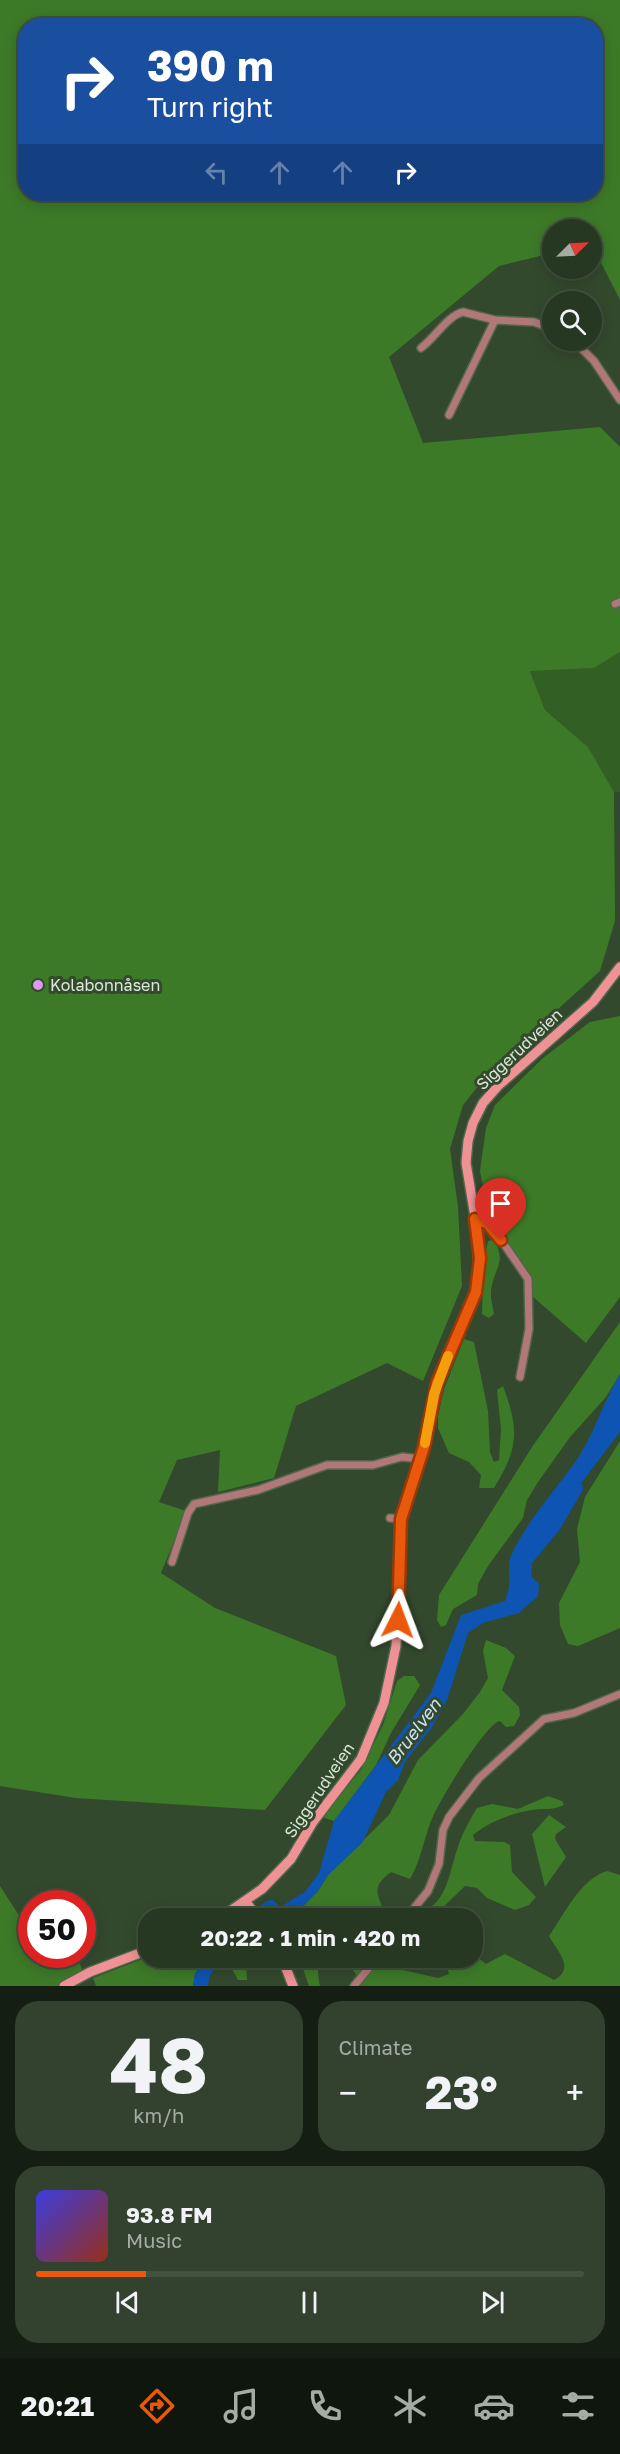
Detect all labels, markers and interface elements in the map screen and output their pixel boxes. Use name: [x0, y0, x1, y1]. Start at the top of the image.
text: 390 m: [147, 40, 274, 90]
icon: right: [48, 42, 126, 120]
text: Turn right: [147, 91, 273, 123]
icon: left: [200, 156, 233, 189]
icon: ahead: [263, 156, 296, 189]
icon: ahead: [326, 156, 359, 189]
icon: right: [389, 156, 422, 189]
north arrow: [542, 219, 602, 279]
map controls: [542, 219, 602, 351]
button: search: [542, 291, 602, 351]
place label: Kolabonnåsen: [50, 975, 160, 995]
marker: Kolabonnåsen: [31, 978, 45, 992]
street label: Siggerudveien: [472, 1004, 566, 1094]
pin: [475, 1178, 526, 1240]
icon: arrive: [484, 1187, 517, 1220]
position arrow: [366, 1588, 430, 1652]
water label: Bruelven: [381, 1693, 446, 1769]
street label: Siggerudveien: [280, 1739, 358, 1841]
speed limit sign: 50: [18, 1890, 96, 1968]
text: 20:22 · 1 min · 420 m: [201, 1924, 420, 1951]
text: 48: [109, 2017, 208, 2110]
text: Climate: [339, 2035, 412, 2059]
text: 23°: [425, 2065, 497, 2119]
text: −: [339, 2073, 357, 2112]
text: +: [566, 2073, 584, 2112]
text: km/h: [133, 2103, 184, 2127]
text: 93.8 FM: [126, 2201, 213, 2228]
text: Music: [126, 2228, 182, 2252]
icon: previous: [111, 2286, 144, 2319]
icon: pause: [293, 2286, 326, 2319]
icon: next: [476, 2286, 509, 2319]
icon: directions: [136, 2385, 178, 2427]
icon: music: [220, 2385, 262, 2427]
icon: phone: [304, 2385, 346, 2427]
icon: climate: [389, 2385, 431, 2427]
icon: car: [473, 2385, 515, 2427]
icon: filters: [557, 2385, 599, 2427]
text: 20:21: [21, 2390, 94, 2422]

